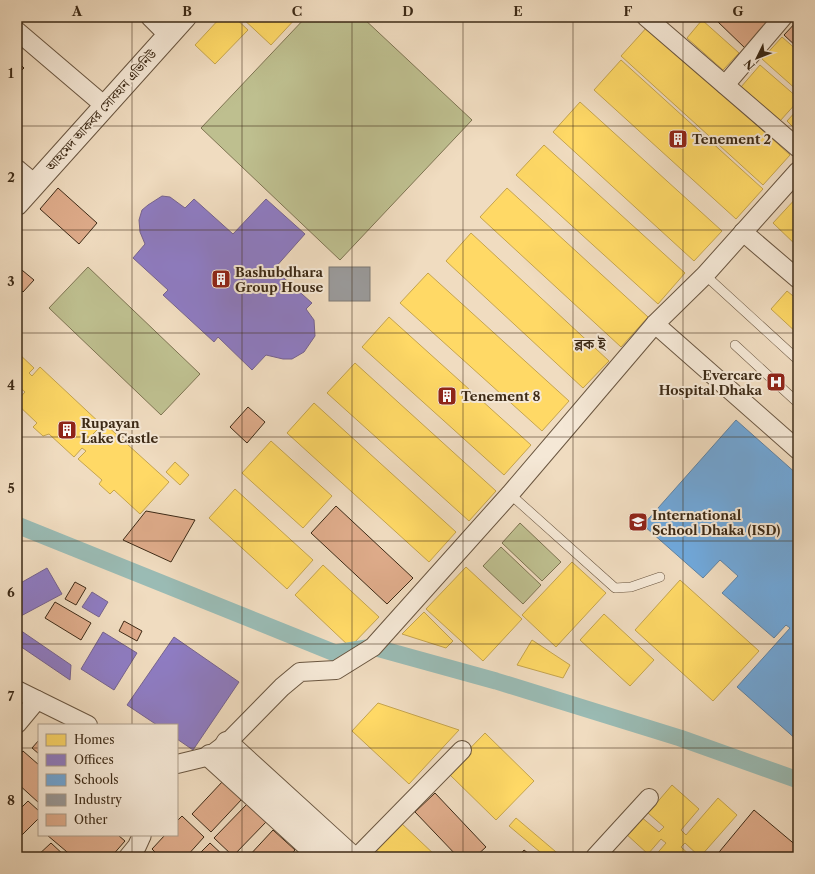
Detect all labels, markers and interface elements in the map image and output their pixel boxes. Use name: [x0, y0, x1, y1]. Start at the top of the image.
text: A: [71, 3, 83, 19]
text: B: [182, 3, 192, 19]
text: C: [292, 3, 302, 19]
text: D: [402, 3, 414, 19]
text: E: [513, 3, 523, 19]
text: F: [624, 3, 633, 19]
text: G: [732, 3, 744, 19]
north arrow: [737, 38, 777, 78]
street label: আহমেদ আকবর সোবহান এভিনিউ: [42, 45, 160, 175]
text: N: [741, 56, 758, 73]
text: 1: [8, 65, 14, 81]
building icon: Tenement 2: [667, 128, 689, 150]
place label: Tenement 2: [692, 131, 771, 147]
text: 2: [7, 169, 15, 185]
place label: Bashubdhara Group House: [235, 264, 324, 295]
building icon: Bashubdhara Group House: [210, 268, 232, 290]
text: 3: [7, 273, 15, 289]
district label: ব্লক ই: [573, 334, 607, 353]
place label: Evercare Hospital Dhaka: [659, 367, 762, 398]
hospital icon: Evercare Hospital Dhaka: [765, 371, 787, 393]
text: 4: [7, 377, 15, 393]
building icon: Tenement 8: [436, 385, 458, 407]
place label: Tenement 8: [461, 388, 540, 404]
place label: Rupayan Lake Castle: [81, 415, 158, 446]
building icon: Rupayan Lake Castle: [56, 419, 78, 441]
text: 5: [7, 480, 15, 496]
place label: International School Dhaka (ISD): [652, 507, 780, 538]
school or university icon: International School Dhaka (ISD): [627, 511, 649, 533]
text: 6: [7, 584, 15, 600]
text: 7: [8, 688, 15, 704]
legend: [38, 724, 178, 836]
text: Homes: [74, 732, 114, 747]
text: Offices: [74, 752, 114, 767]
text: Schools: [74, 772, 119, 787]
text: 8: [7, 792, 15, 808]
text: Industry: [74, 792, 122, 807]
text: Other: [74, 812, 108, 827]

